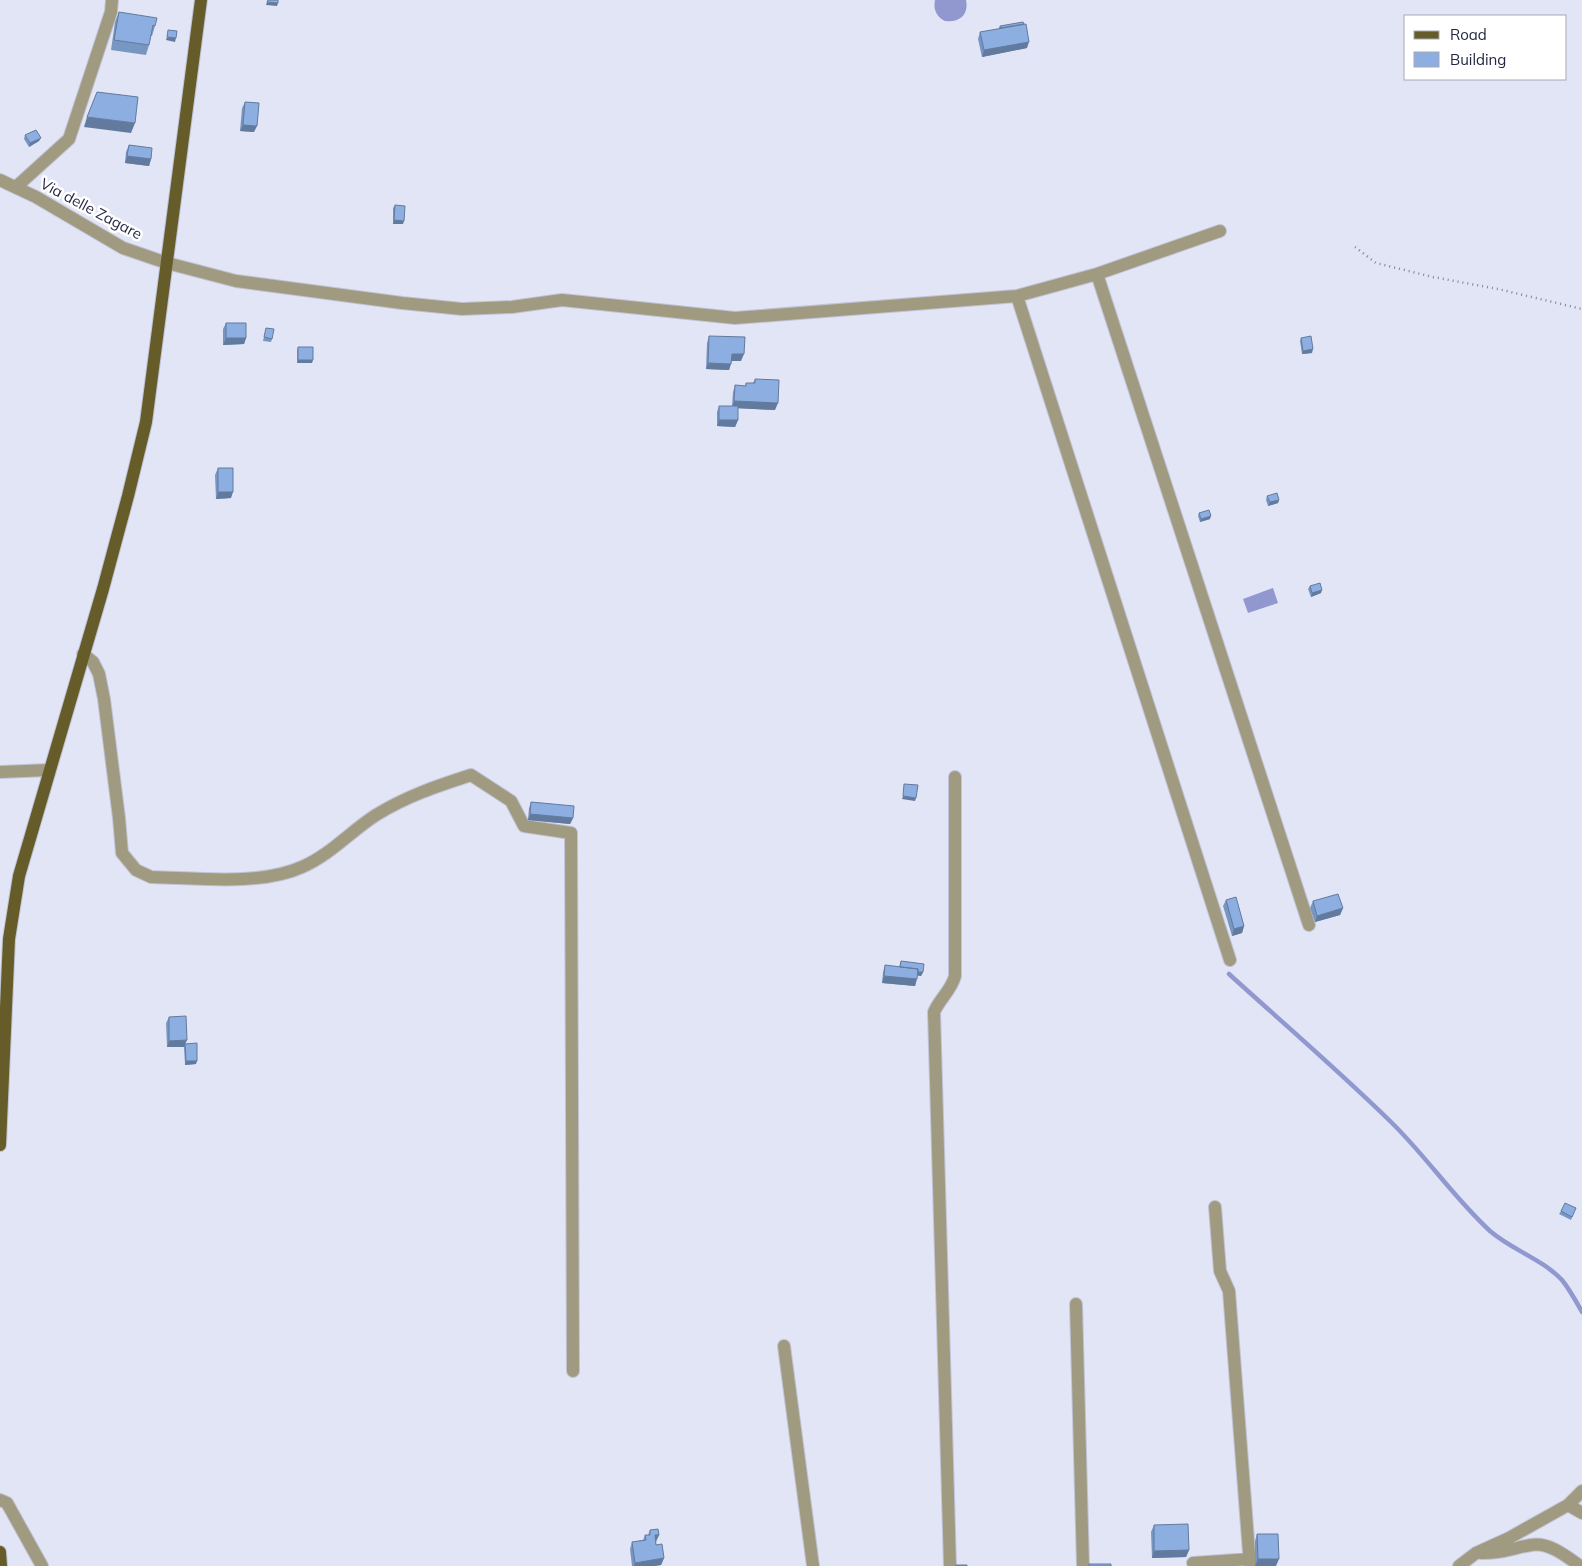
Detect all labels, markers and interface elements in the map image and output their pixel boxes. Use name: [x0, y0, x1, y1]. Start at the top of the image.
legend: [1404, 15, 1567, 80]
text: Road: [1450, 25, 1487, 44]
text: Building: [1450, 50, 1506, 69]
street label: Via delle Zagare: [37, 174, 145, 243]

